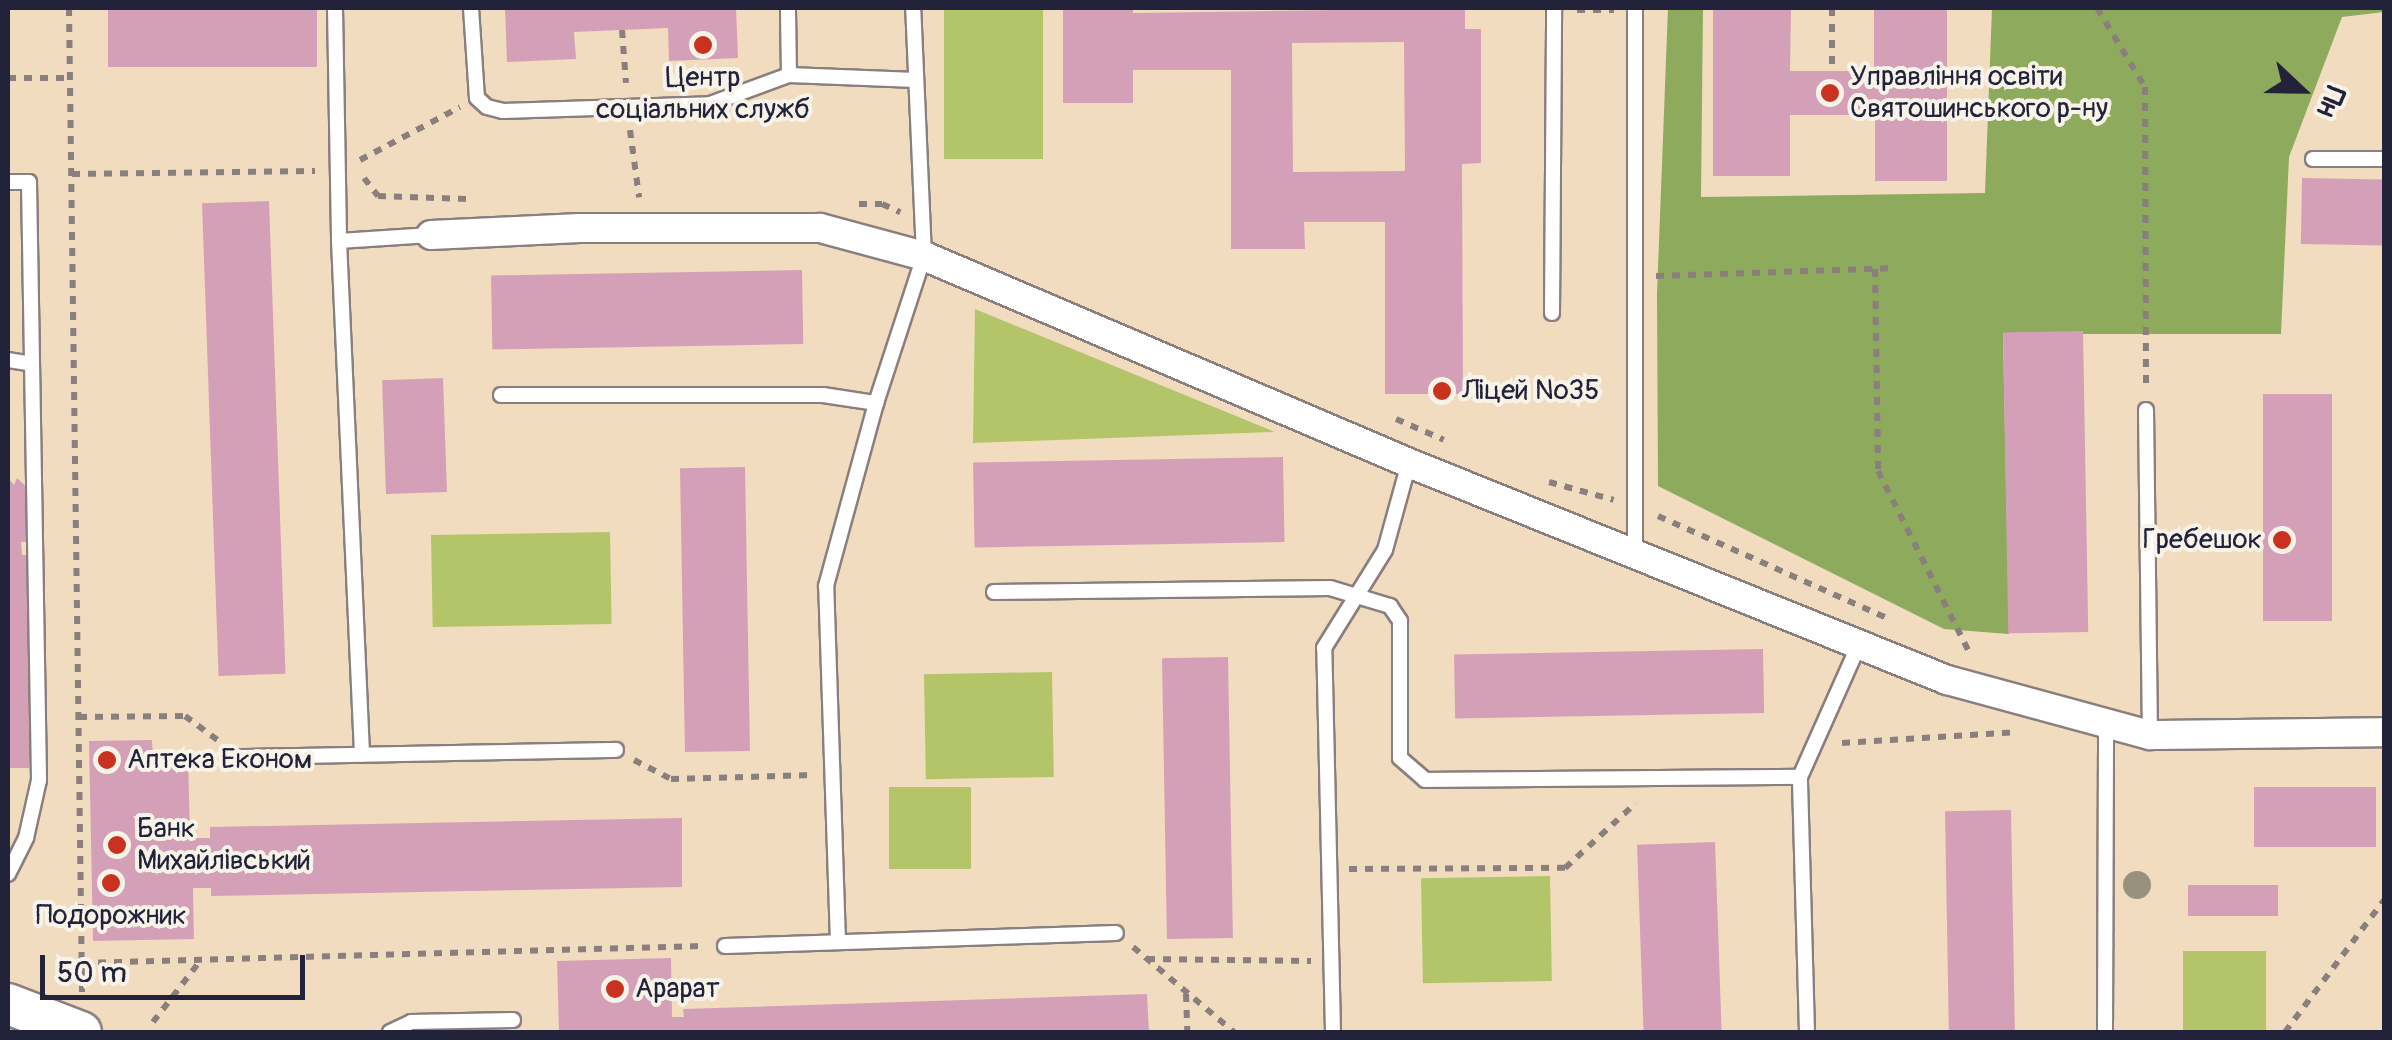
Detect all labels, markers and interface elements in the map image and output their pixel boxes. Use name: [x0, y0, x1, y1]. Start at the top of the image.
marker: Центр соціальних служб: [692, 34, 714, 56]
north arrow: [2252, 40, 2352, 140]
place label: Управління освіти Святошинського р-ну: [1850, 60, 2108, 126]
place label: Центр соціальних служб: [596, 61, 810, 127]
text: Пн: [2308, 81, 2352, 122]
marker: Управління освіти Святошинського р-ну: [1819, 82, 1841, 104]
place label: Ліцей №35: [1462, 374, 1599, 408]
marker: Ліцей №35: [1431, 380, 1453, 402]
place label: Гребешок: [2142, 523, 2262, 557]
marker: Гребешок: [2271, 529, 2293, 551]
place label: Аптека Економ: [127, 743, 312, 777]
marker: Аптека Економ: [96, 749, 118, 771]
place label: Банк Михайлівський: [137, 812, 311, 878]
marker: Банк Михайлівський: [106, 834, 128, 856]
marker: Подорожник: [100, 872, 122, 894]
place label: Подорожник: [36, 899, 186, 933]
scale bar: [45, 935, 310, 997]
text: 50 m: [57, 954, 127, 991]
place label: Арарат: [635, 972, 720, 1006]
marker: Арарат: [604, 978, 626, 1000]

